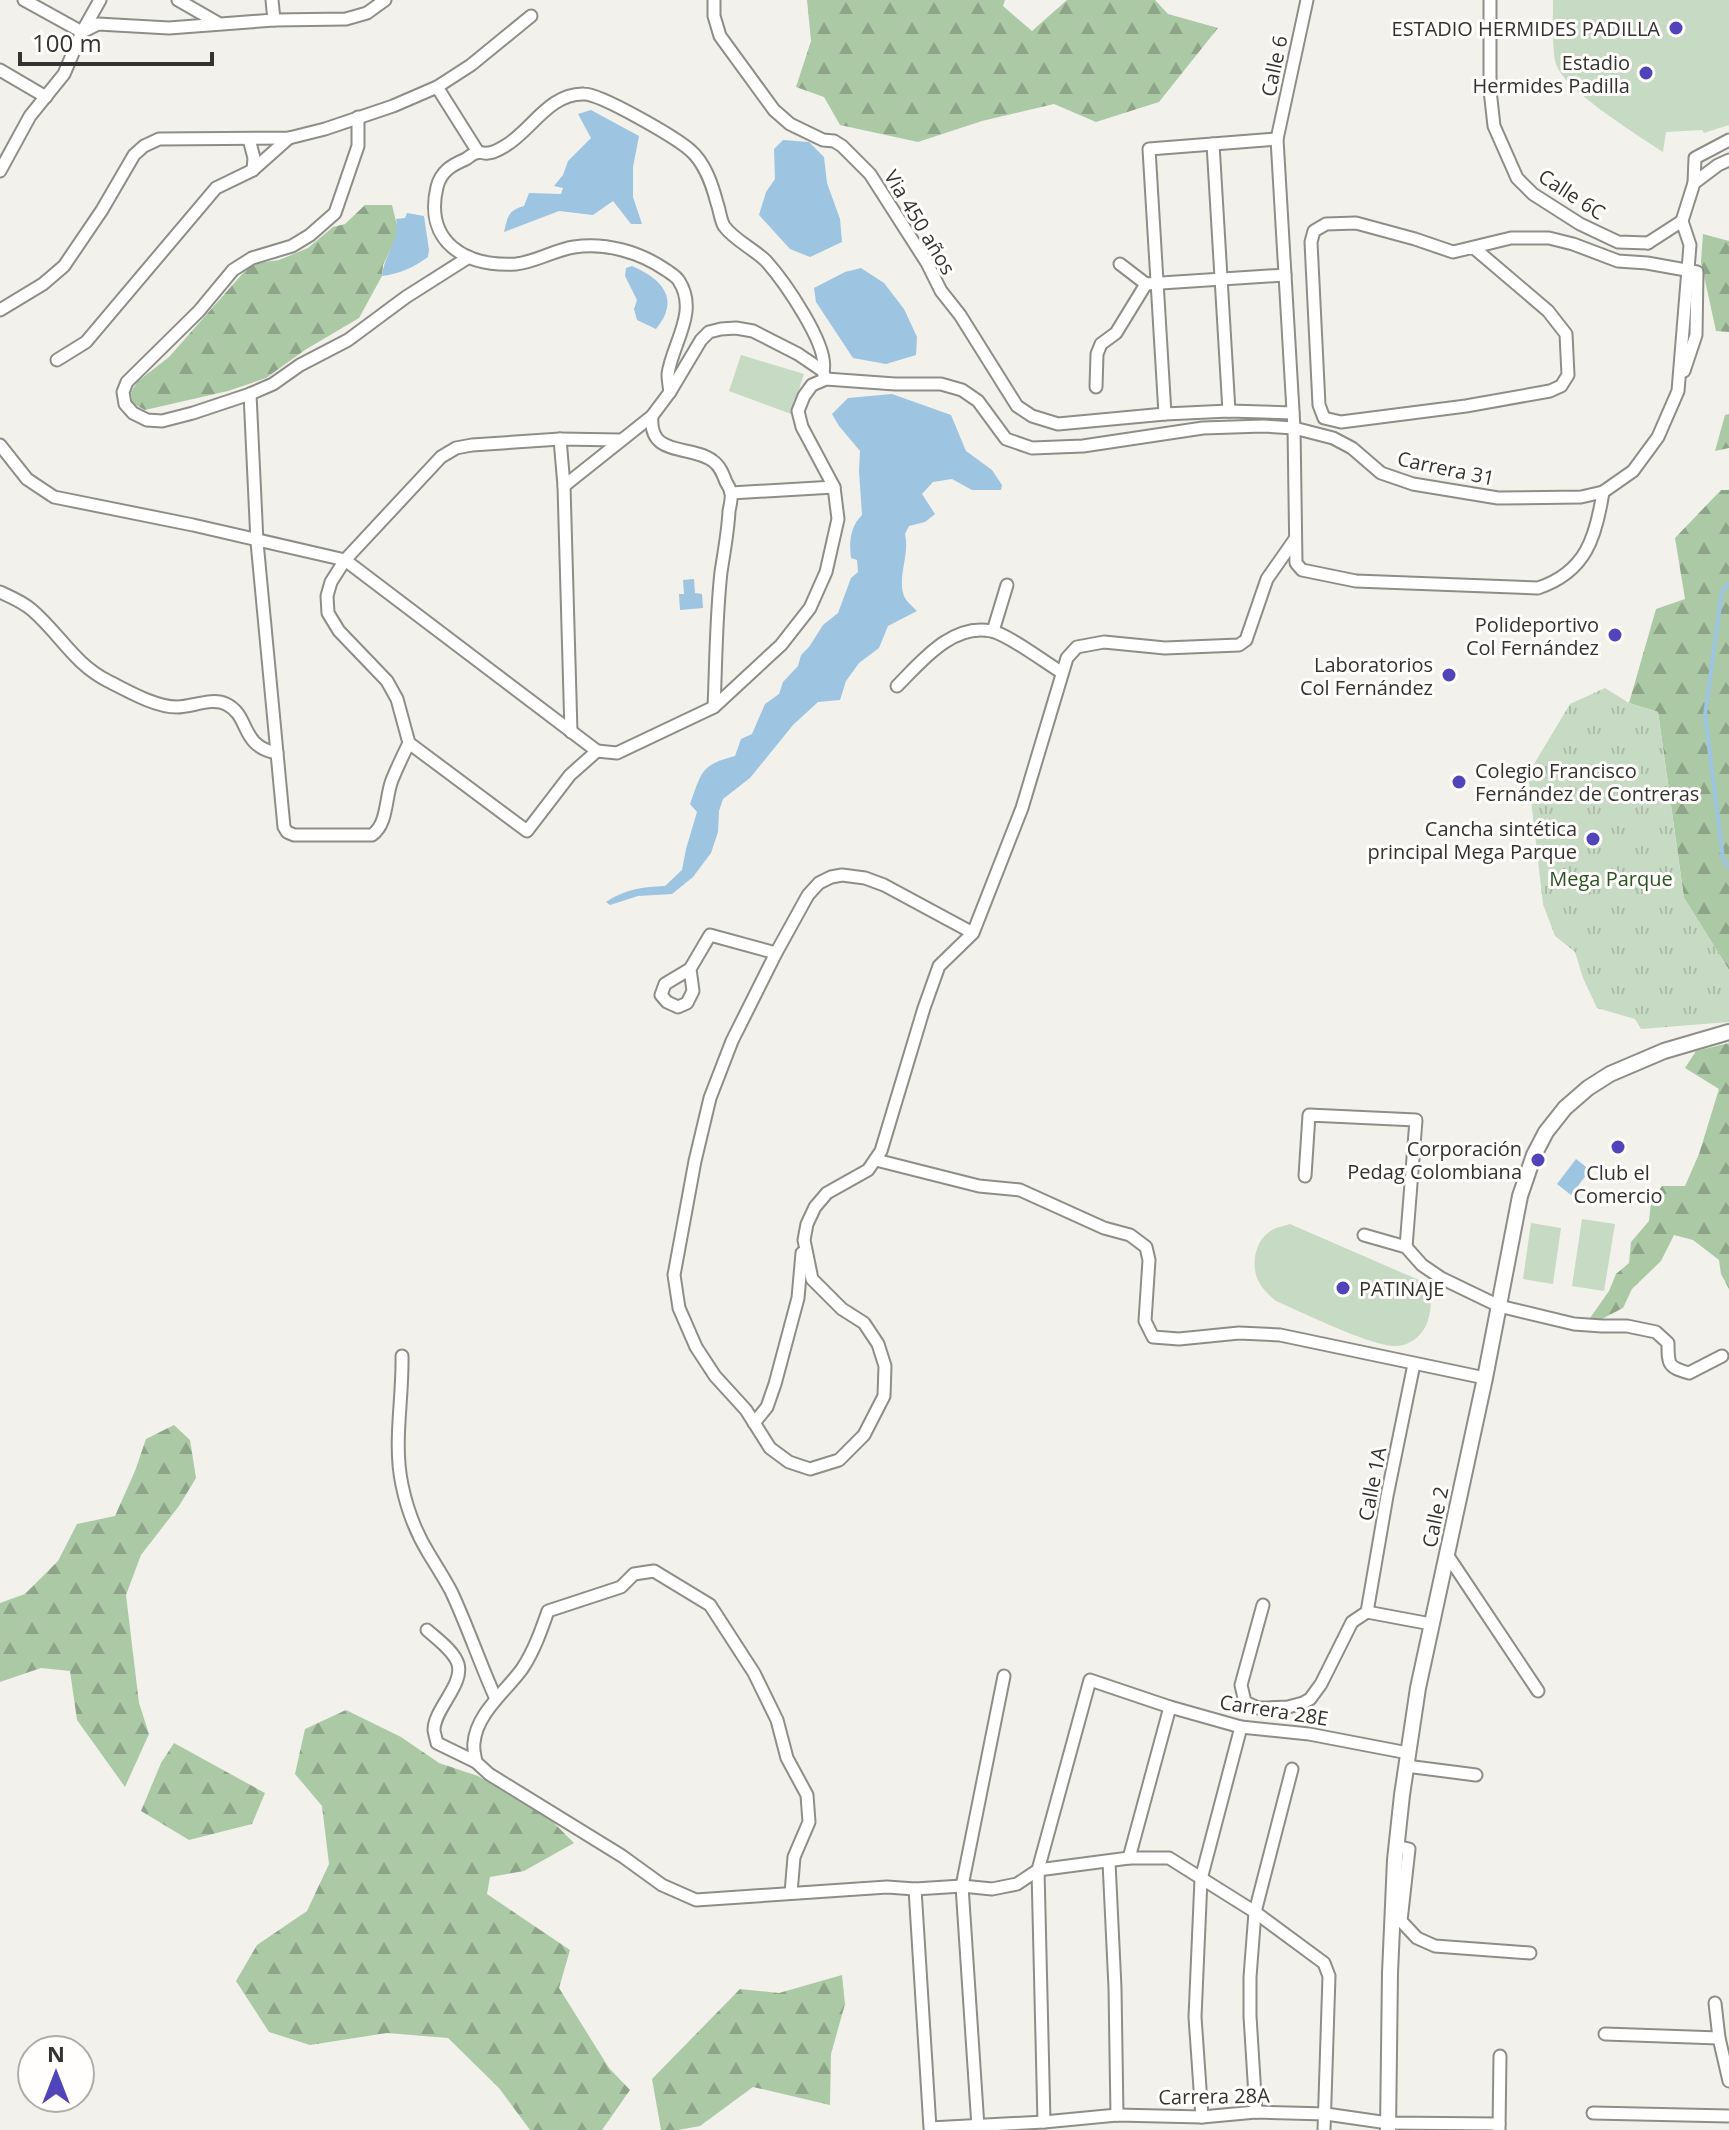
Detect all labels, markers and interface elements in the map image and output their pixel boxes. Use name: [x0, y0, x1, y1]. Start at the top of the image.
place label: ESTADIO HERMIDES PADILLA: [1392, 15, 1660, 42]
scale bar: [20, 16, 212, 66]
marker: ESTADIO HERMIDES PADILLA: [1667, 19, 1685, 37]
text: 100 m: [32, 26, 102, 59]
street label: Calle 6: [1254, 33, 1294, 99]
place label: Estadio Hermides Padilla: [1472, 49, 1630, 99]
marker: Estadio Hermides Padilla: [1637, 64, 1655, 82]
street label: Calle 6C: [1533, 162, 1611, 226]
street label: Via 450 años: [878, 165, 962, 279]
street label: Carrera 31: [1395, 445, 1497, 491]
place label: Polideportivo Col Fernández: [1466, 611, 1599, 661]
marker: Polideportivo Col Fernández: [1606, 626, 1624, 644]
place label: Laboratorios Col Fernández: [1300, 651, 1433, 701]
marker: Laboratorios Col Fernández: [1440, 666, 1458, 684]
place label: Colegio Francisco Fernández de Contreras: [1475, 757, 1699, 807]
marker: Colegio Francisco Fernández de Contreras: [1450, 773, 1468, 791]
place label: Cancha sintética principal Mega Parque: [1368, 815, 1577, 865]
marker: Cancha sintética principal Mega Parque: [1584, 830, 1602, 848]
park label: Mega Parque: [1549, 865, 1673, 892]
place label: Corporación Pedag Colombiana: [1347, 1135, 1522, 1185]
marker: Club el Comercio: [1609, 1138, 1627, 1156]
marker: Corporación Pedag Colombiana: [1529, 1151, 1547, 1169]
place label: Club el Comercio: [1573, 1159, 1663, 1209]
place label: PATINAJE: [1359, 1275, 1444, 1302]
marker: PATINAJE: [1334, 1279, 1352, 1297]
street label: Calle 1A: [1352, 1445, 1392, 1523]
street label: Calle 2: [1415, 1484, 1455, 1550]
street label: Carrera 28E: [1218, 1688, 1330, 1732]
north arrow: [16, 2034, 96, 2114]
text: N: [47, 2038, 65, 2068]
street label: Carrera 28A: [1158, 2082, 1270, 2110]

